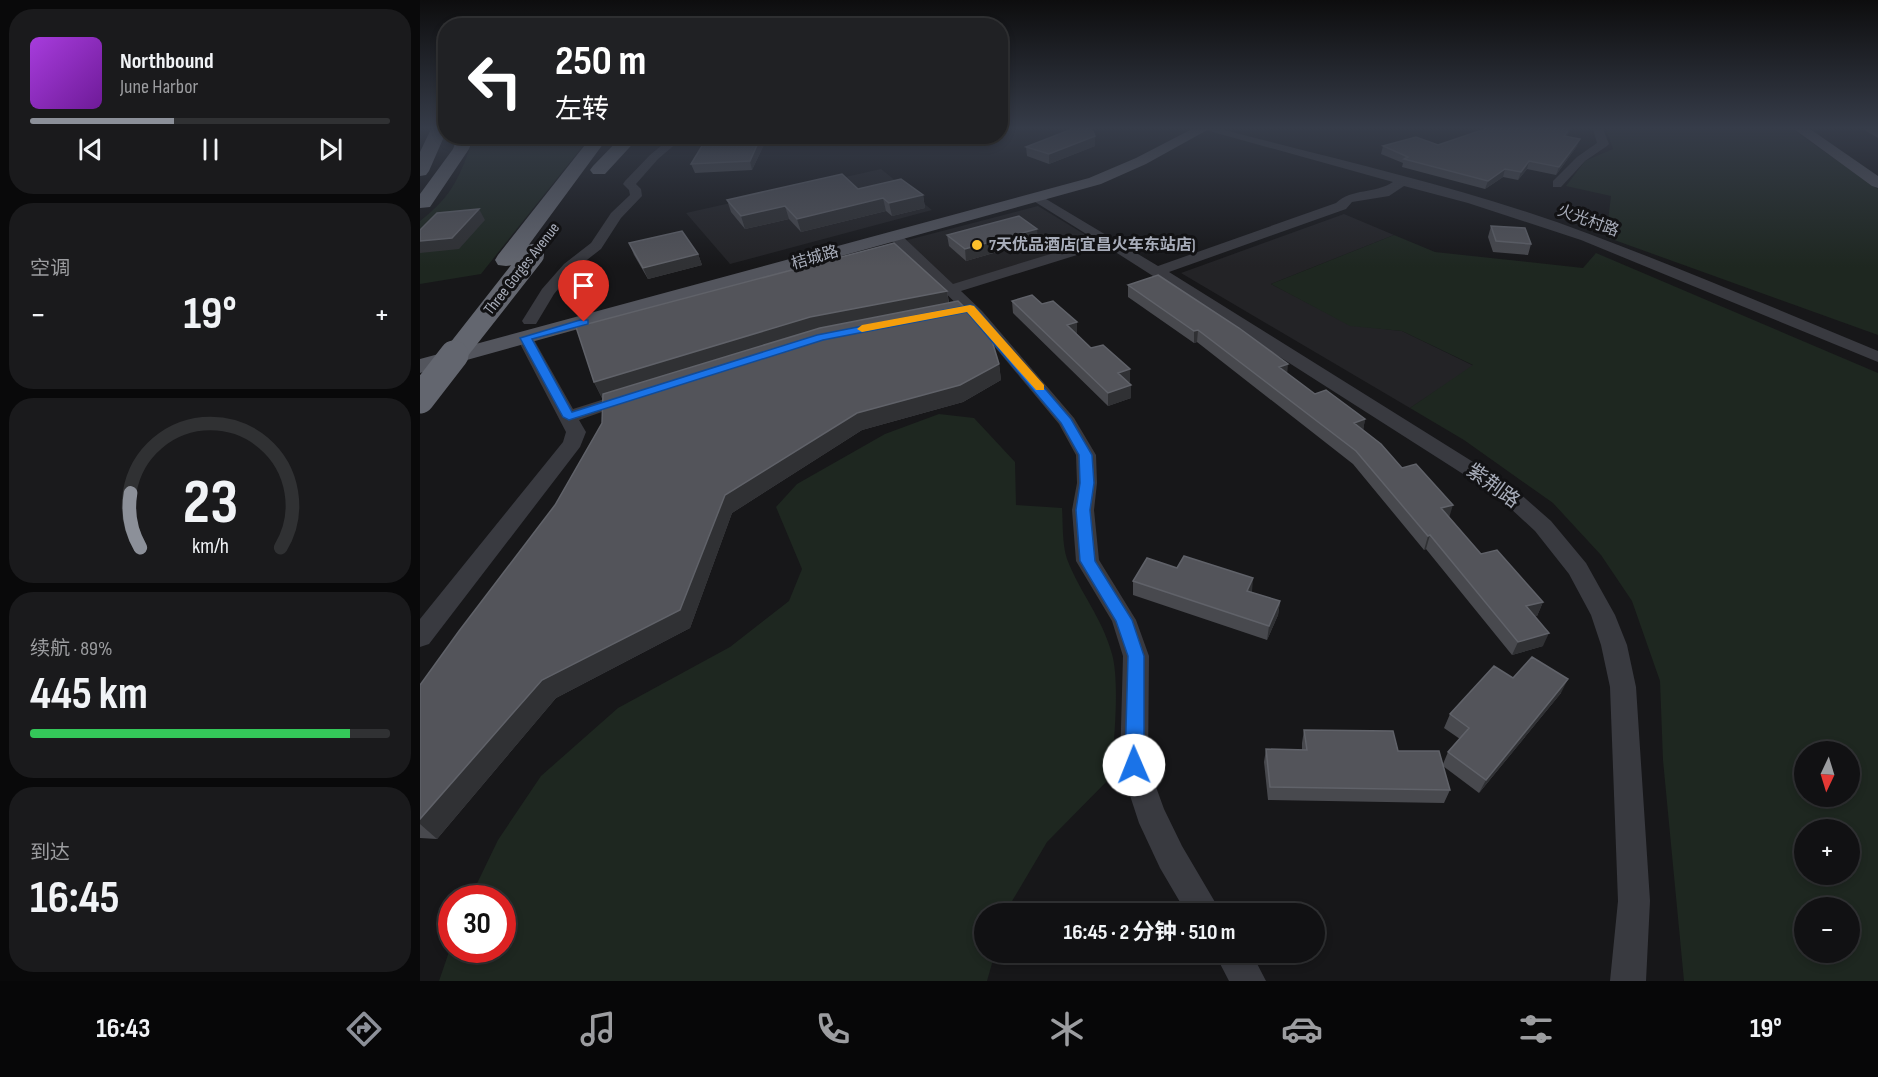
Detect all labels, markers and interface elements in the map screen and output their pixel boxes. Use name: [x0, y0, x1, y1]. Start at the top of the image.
text: 250 m: [555, 36, 646, 87]
icon: left: [456, 42, 534, 120]
text: Northbound: [120, 48, 214, 75]
text: June Harbor: [120, 75, 198, 99]
text: 左转: [555, 94, 609, 126]
icon: previous: [74, 133, 107, 166]
icon: pause: [194, 133, 227, 166]
icon: next: [314, 133, 347, 166]
street label: 火光村路: [1555, 201, 1621, 241]
street label: Three Gorges Avenue: [480, 219, 564, 319]
place label: 7天优品酒店(宜昌火车东站店): [989, 235, 1195, 255]
marker: 7天优品酒店(宜昌火车东站店): [970, 238, 984, 252]
street label: 桔城路: [789, 242, 841, 274]
text: 空调: [30, 257, 70, 281]
pin: [558, 260, 609, 322]
icon: arrive: [567, 269, 600, 302]
text: 19°: [183, 287, 237, 342]
text: −: [30, 295, 46, 335]
text: +: [374, 295, 390, 335]
street label: 紫荆路: [1462, 459, 1524, 513]
text: 23: [182, 466, 238, 541]
text: km/h: [191, 534, 229, 559]
text: 续航 · 89%: [30, 637, 112, 661]
text: 445 km: [30, 667, 148, 722]
position arrow: [1102, 733, 1166, 797]
north arrow: [1794, 741, 1860, 807]
map controls: [1794, 741, 1860, 963]
button: +: [1794, 819, 1860, 885]
text: 到达: [30, 841, 70, 865]
text: 16:45: [30, 871, 120, 926]
speed limit sign: 30: [438, 885, 516, 963]
button: −: [1794, 897, 1860, 963]
text: 16:45 · 2 分钟 · 510 m: [1064, 919, 1235, 946]
icon: directions: [343, 1008, 385, 1050]
icon: music: [577, 1008, 619, 1050]
icon: phone: [812, 1008, 854, 1050]
icon: climate: [1046, 1008, 1088, 1050]
icon: car: [1281, 1008, 1323, 1050]
icon: filters: [1515, 1008, 1557, 1050]
text: 16:43: [96, 1013, 150, 1045]
text: 19°: [1750, 1013, 1782, 1045]

